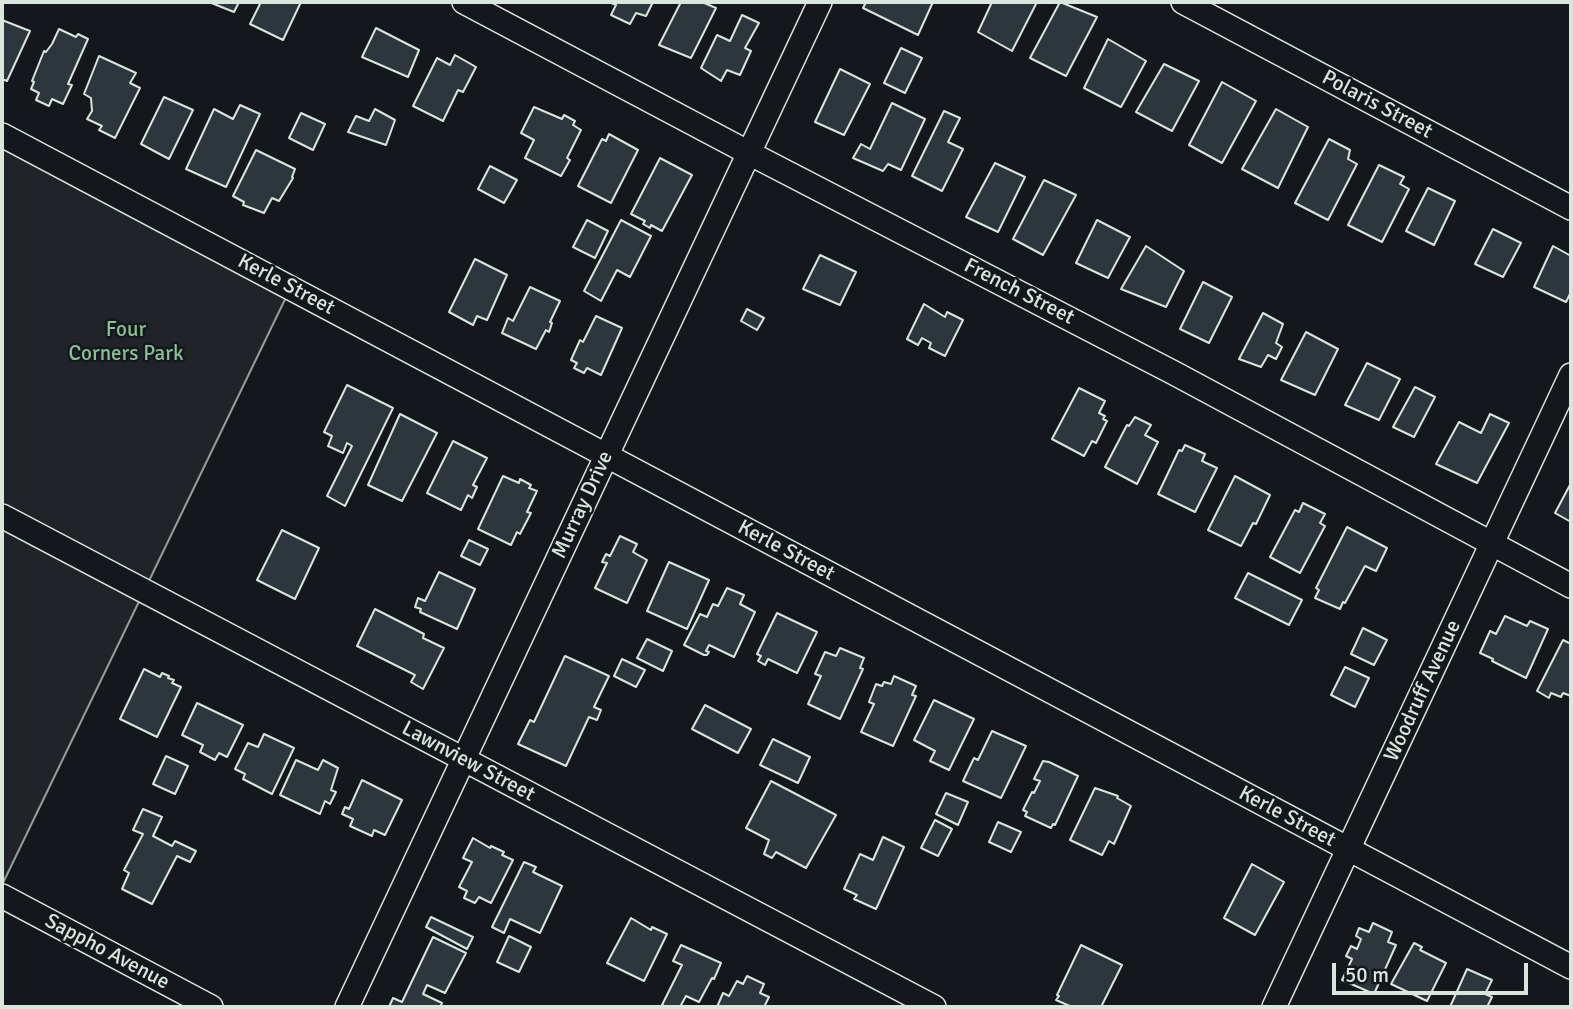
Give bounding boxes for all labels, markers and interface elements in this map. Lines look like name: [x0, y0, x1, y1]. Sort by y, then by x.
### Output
street label: Polaris Street: [1317, 65, 1437, 145]
street label: Kerle Street: [233, 249, 339, 321]
street label: French Street: [960, 253, 1078, 331]
park label: Four Corners Park: [68, 317, 184, 367]
street label: Murray Drive: [547, 447, 619, 563]
street label: Kerle Street: [733, 515, 839, 587]
street label: Woodruff Avenue: [1379, 616, 1467, 766]
street label: Lawnview Street: [397, 716, 539, 808]
street label: Kerle Street: [1234, 781, 1340, 853]
street label: Sappho Avenue: [40, 909, 174, 995]
scale bar: [1335, 950, 1531, 994]
text: 50 m: [1345, 962, 1389, 988]

